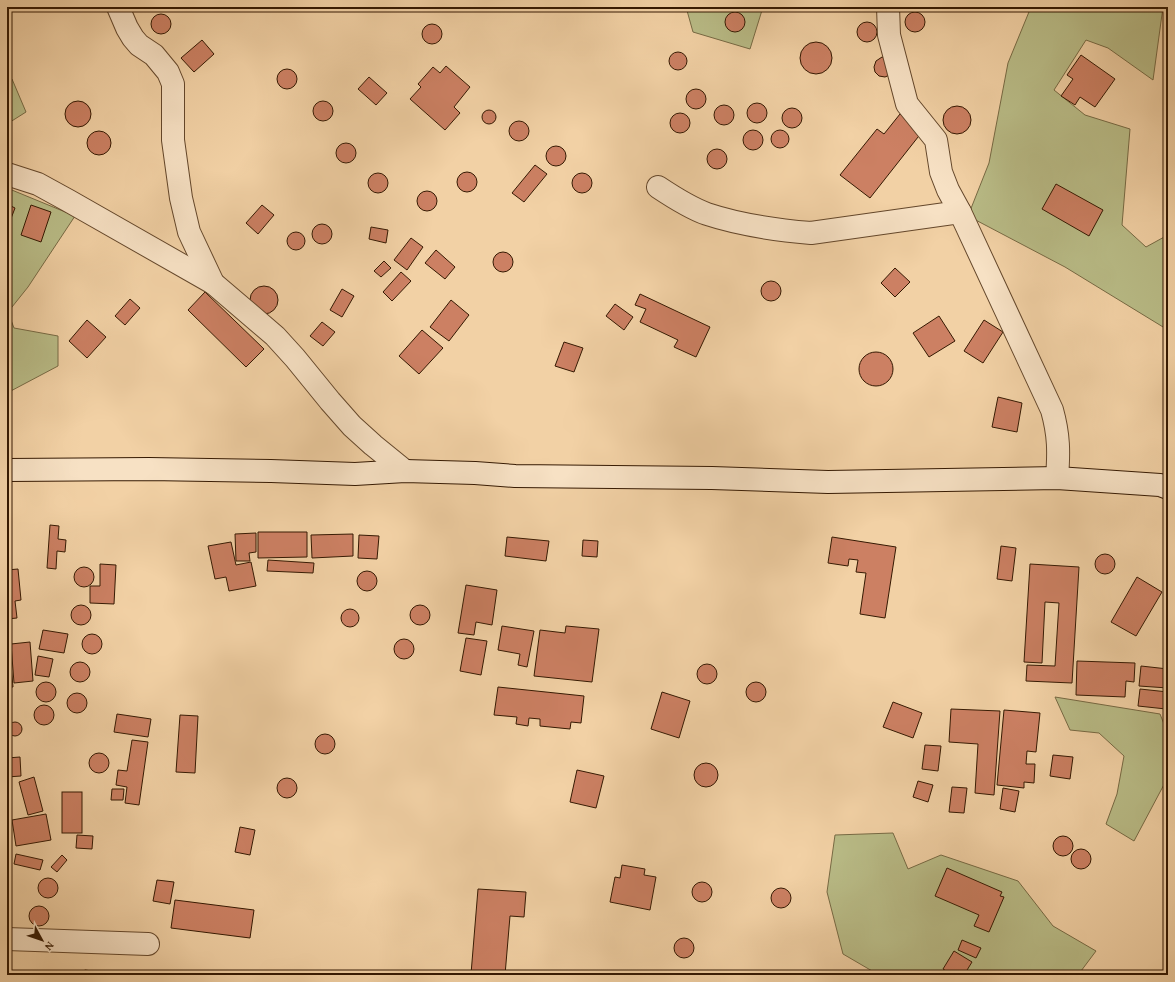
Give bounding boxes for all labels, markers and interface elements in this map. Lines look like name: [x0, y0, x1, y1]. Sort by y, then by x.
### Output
north arrow: [22, 920, 62, 960]
text: N: [41, 938, 58, 955]

